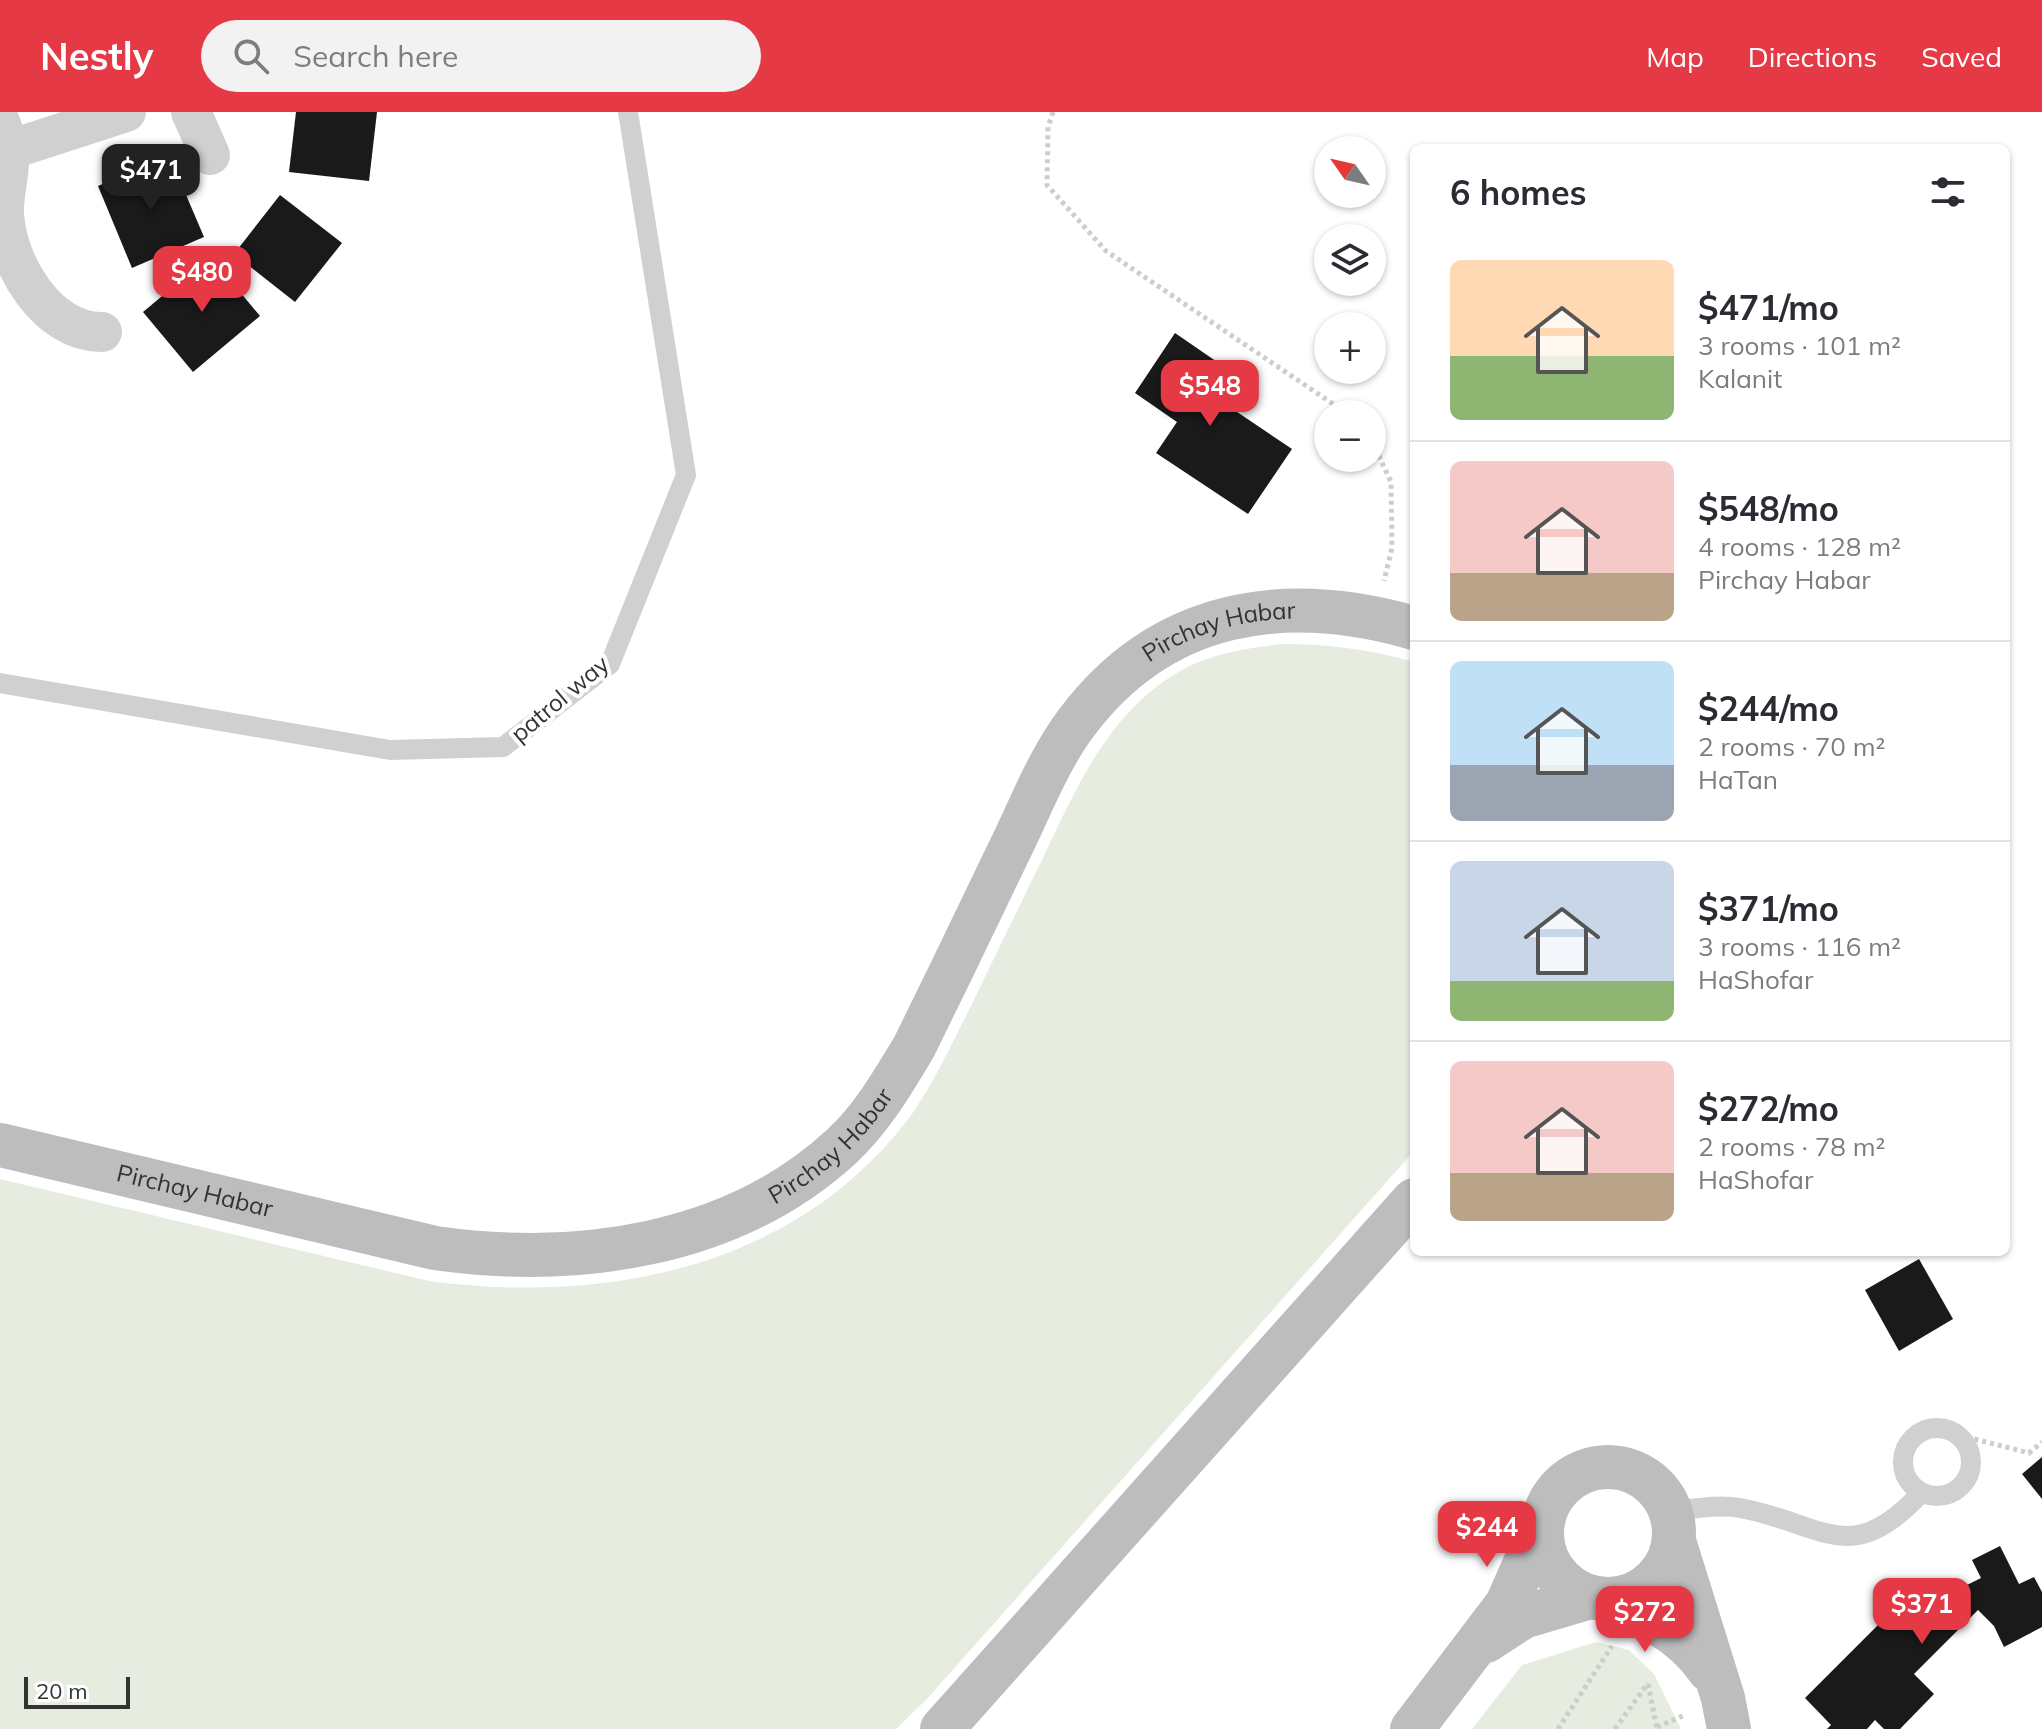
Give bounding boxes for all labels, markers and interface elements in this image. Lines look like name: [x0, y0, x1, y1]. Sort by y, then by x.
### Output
search box: [201, 20, 761, 92]
text: Nestly: [40, 32, 153, 80]
icon: search: [229, 34, 273, 78]
text: Search here: [293, 37, 458, 75]
text: Map: [1646, 39, 1704, 74]
text: Directions: [1748, 39, 1877, 74]
text: Saved: [1921, 39, 2002, 74]
north arrow: [1314, 136, 1386, 208]
map controls: [1314, 136, 1386, 472]
pin: $471: [104, 144, 198, 212]
text: $471: [120, 153, 182, 186]
icon: filters: [1926, 170, 1970, 214]
text: 6 homes: [1450, 171, 1587, 214]
button: layers: [1314, 224, 1386, 296]
pin: $480: [155, 246, 249, 314]
text: $480: [171, 255, 233, 288]
text: $471/mo: [1698, 286, 1839, 329]
icon: home: [1514, 292, 1610, 388]
button: +: [1314, 312, 1386, 384]
text: 3 rooms · 101 m²: [1698, 329, 1901, 362]
pin: $548: [1163, 360, 1257, 428]
text: Kalanit: [1698, 362, 1782, 395]
text: $548: [1179, 369, 1241, 402]
button: −: [1314, 400, 1386, 472]
text: $548/mo: [1698, 487, 1839, 530]
icon: home: [1514, 493, 1610, 589]
text: 4 rooms · 128 m²: [1698, 530, 1901, 563]
text: Pirchay Habar: [1698, 563, 1871, 596]
street label: Pirchay Habar: [1136, 595, 1296, 668]
street label: patrol way: [504, 648, 615, 748]
text: $244/mo: [1698, 687, 1839, 730]
icon: home: [1514, 693, 1610, 789]
text: 2 rooms · 70 m²: [1698, 730, 1885, 763]
text: HaTan: [1698, 763, 1778, 796]
text: $371/mo: [1698, 887, 1839, 930]
icon: home: [1514, 893, 1610, 989]
text: 3 rooms · 116 m²: [1698, 930, 1901, 963]
text: HaShofar: [1698, 963, 1813, 996]
street label: Pirchay Habar: [763, 1082, 899, 1210]
text: $272/mo: [1698, 1087, 1839, 1130]
icon: home: [1514, 1093, 1610, 1189]
text: 2 rooms · 78 m²: [1698, 1130, 1885, 1163]
street label: Pirchay Habar: [114, 1157, 276, 1223]
text: HaShofar: [1698, 1163, 1813, 1196]
pin: $244: [1440, 1501, 1534, 1569]
text: $244: [1456, 1510, 1518, 1543]
pin: $371: [1875, 1578, 1969, 1646]
pin: $272: [1598, 1586, 1692, 1654]
text: $371: [1891, 1587, 1953, 1620]
text: $272: [1614, 1595, 1676, 1628]
scale bar: [24, 1673, 130, 1709]
text: 20 m: [36, 1677, 87, 1705]

